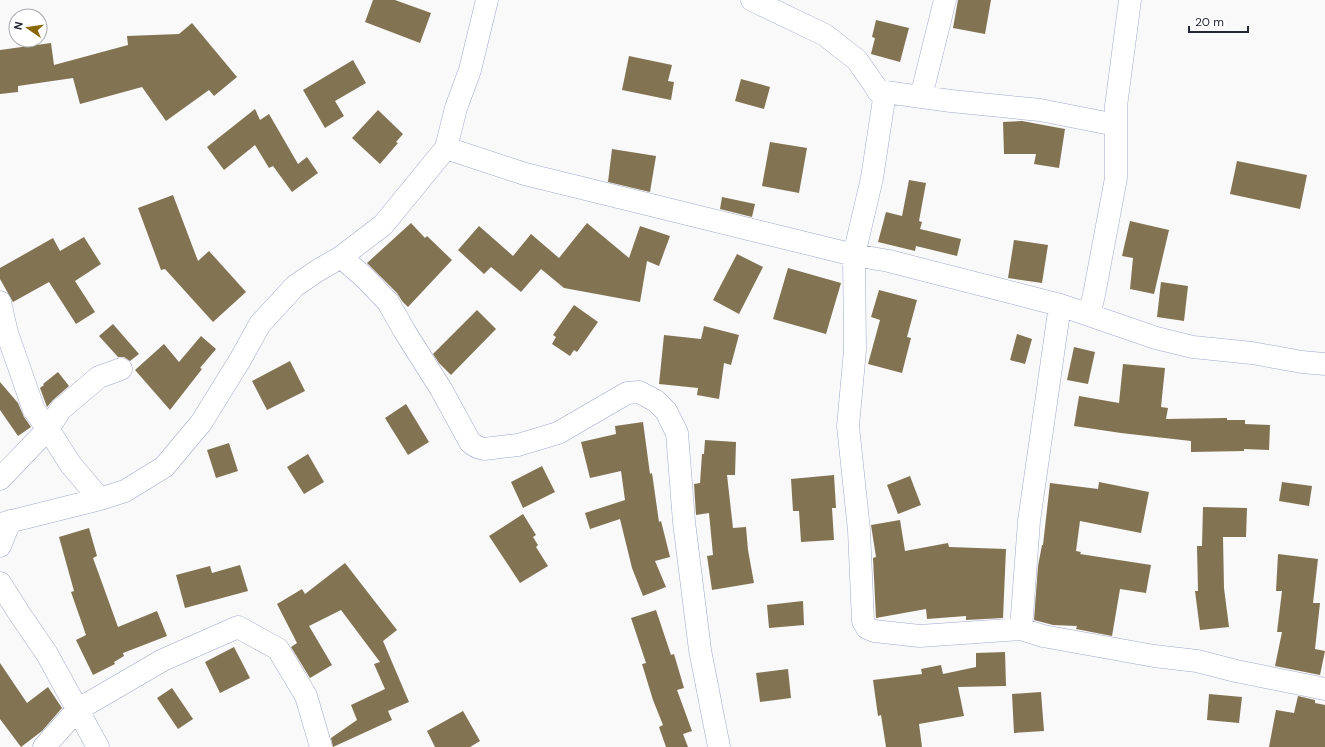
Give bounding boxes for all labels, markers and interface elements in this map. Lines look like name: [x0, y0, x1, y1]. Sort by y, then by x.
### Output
north arrow: [8, 8, 48, 48]
scale bar: [1189, 8, 1248, 34]
text: 20 m: [1195, 14, 1224, 30]
text: N: [11, 20, 26, 31]

